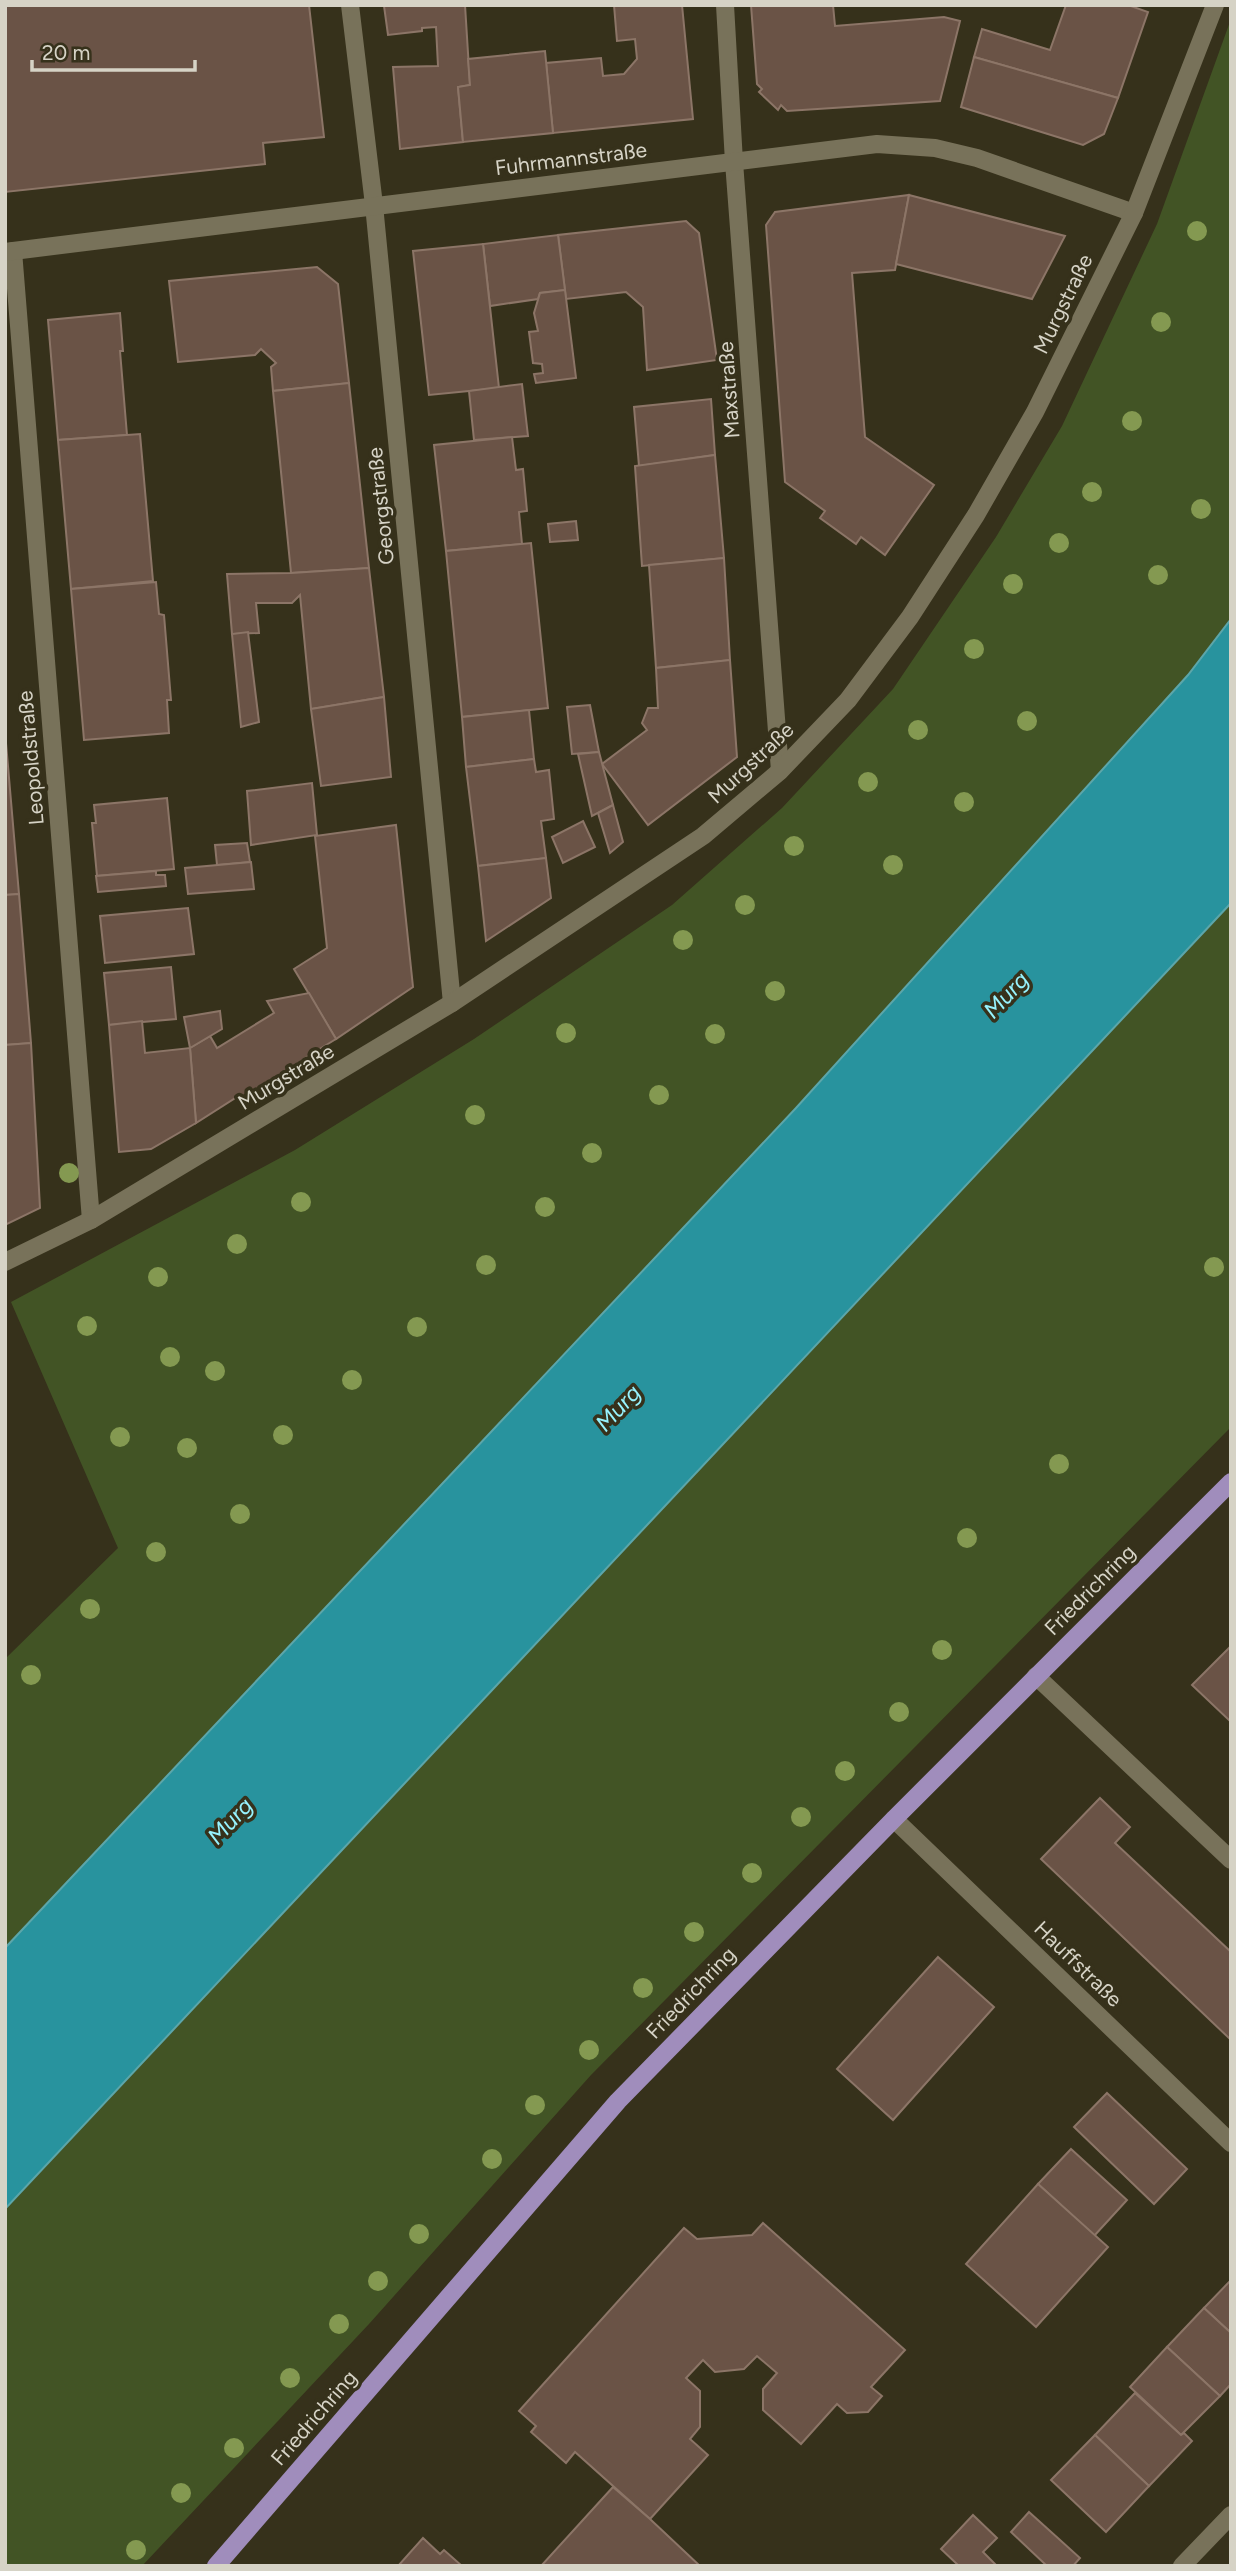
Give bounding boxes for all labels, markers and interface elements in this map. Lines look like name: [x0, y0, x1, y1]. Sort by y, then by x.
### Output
scale bar: [32, 28, 194, 72]
text: 20 m: [42, 40, 90, 65]
street label: Fuhrmannstraße: [494, 137, 648, 180]
street label: Murgstraße: [1028, 250, 1097, 358]
street label: Maxstraße: [713, 341, 744, 439]
street label: Georgstraße: [362, 446, 399, 566]
street label: Leopoldstraße: [12, 690, 49, 826]
street label: Murgstraße: [703, 717, 799, 809]
water label: Murg: [977, 966, 1035, 1024]
street label: Murgstraße: [233, 1038, 338, 1115]
water label: Murg: [589, 1379, 647, 1437]
street label: Friedrichring: [1039, 1539, 1140, 1640]
water label: Murg: [201, 1792, 259, 1850]
street label: Hauffstraße: [1029, 1916, 1128, 2012]
street label: Friedrichring: [641, 1942, 741, 2044]
street label: Friedrichring: [265, 2365, 362, 2470]

